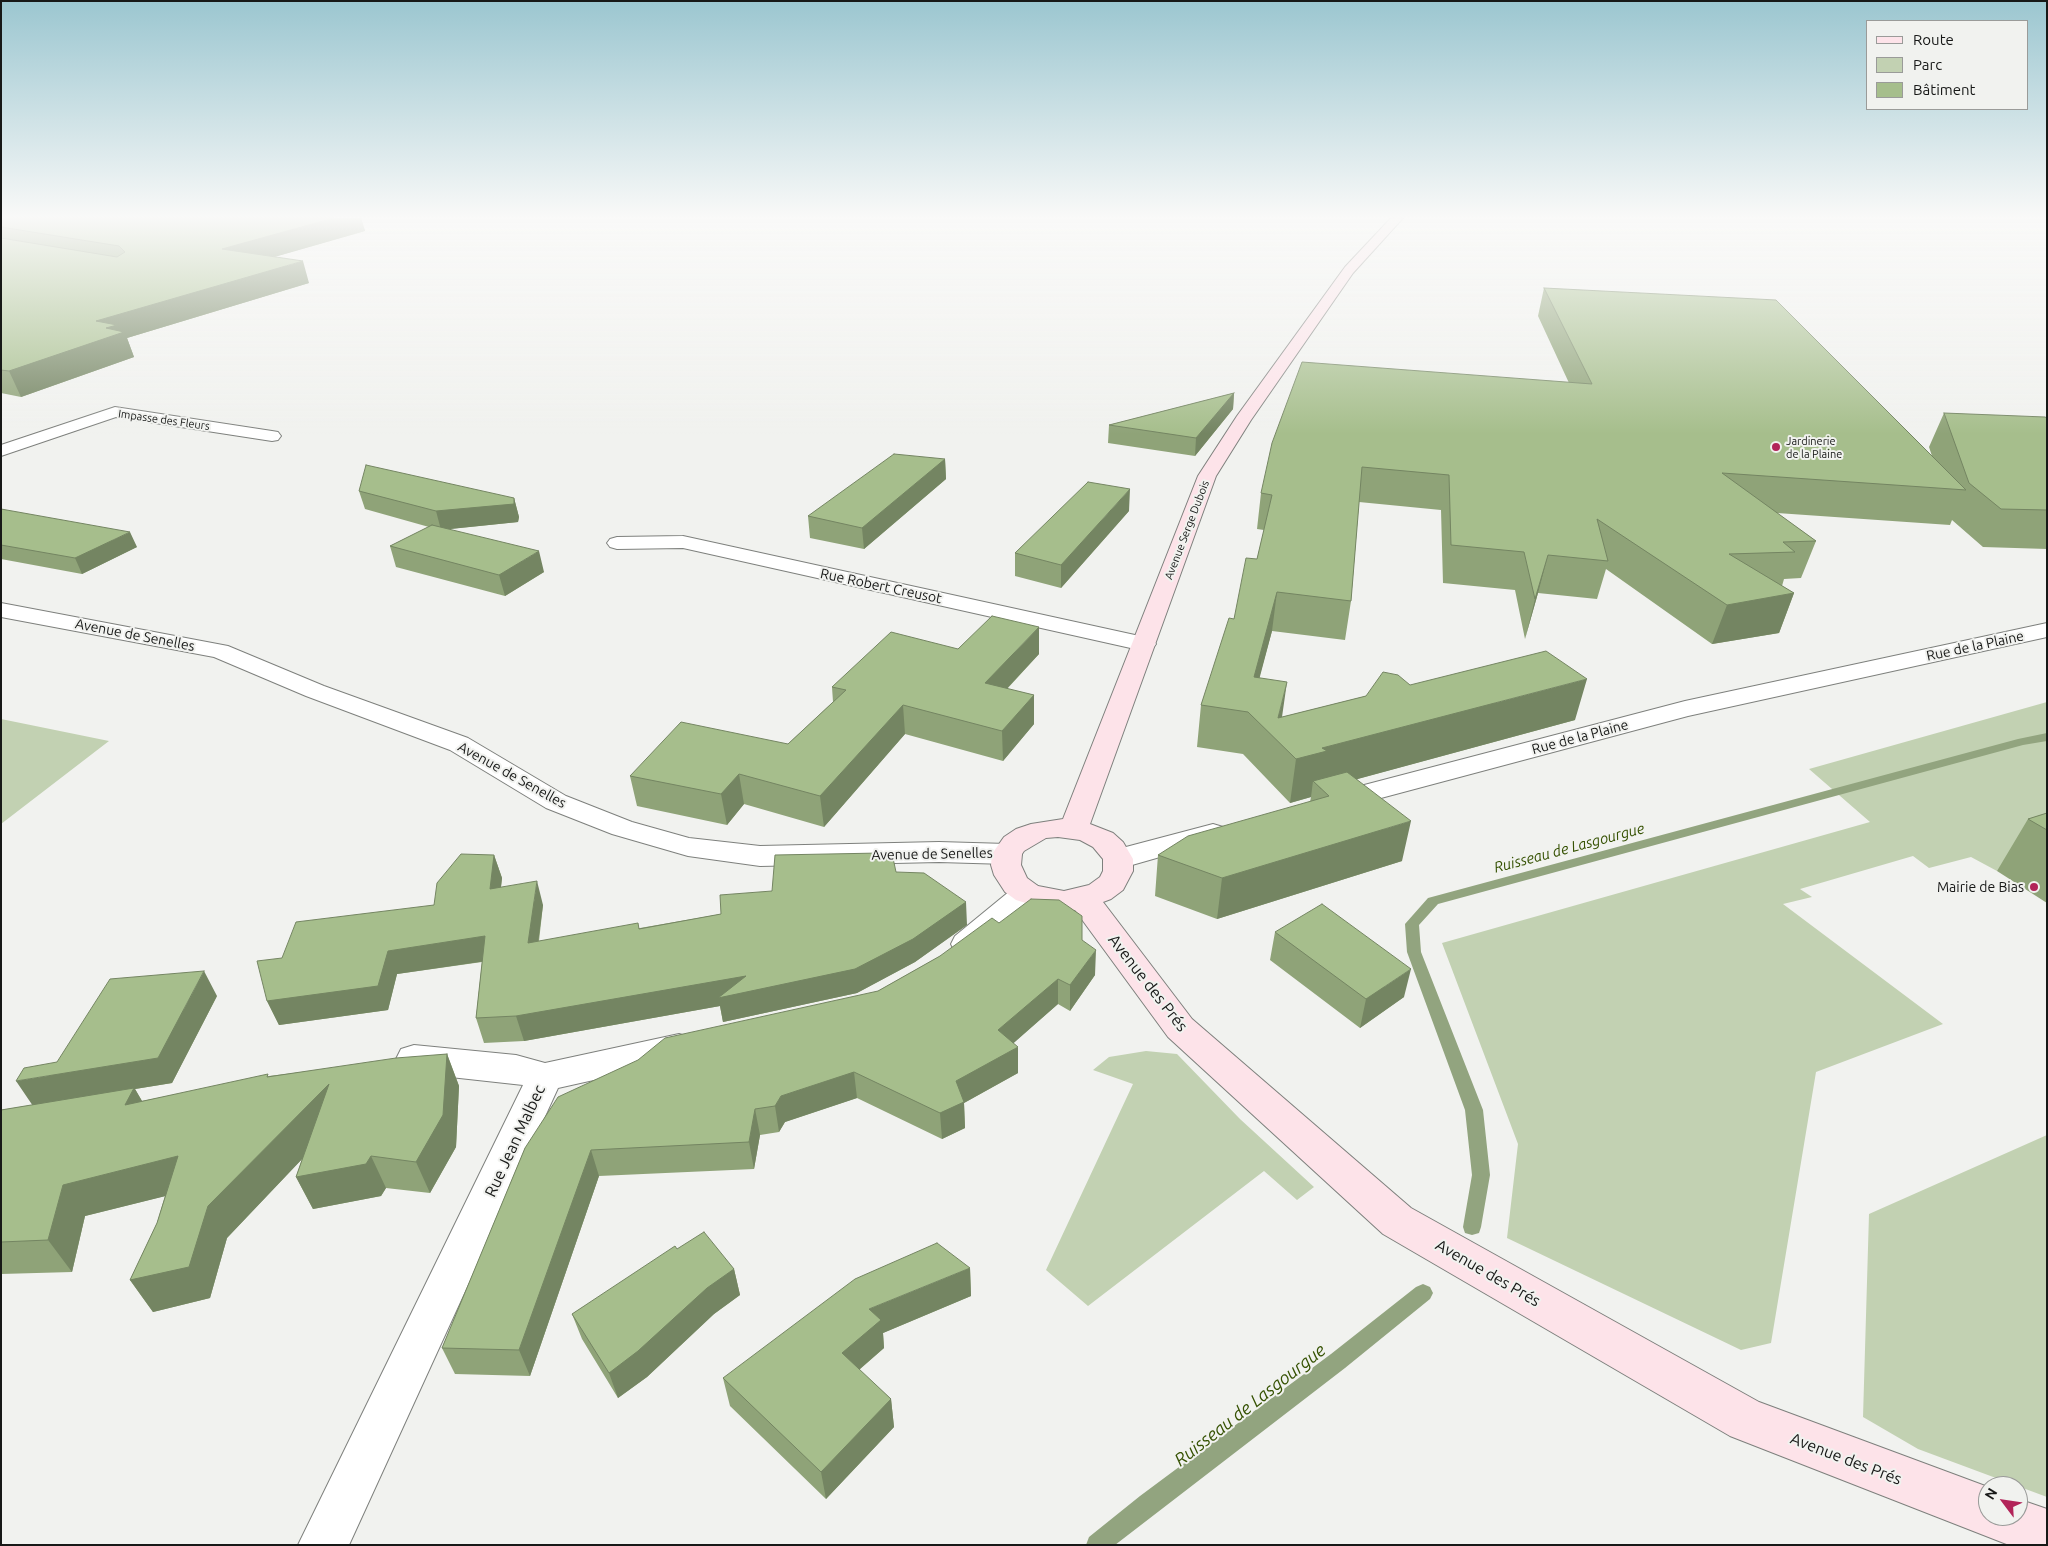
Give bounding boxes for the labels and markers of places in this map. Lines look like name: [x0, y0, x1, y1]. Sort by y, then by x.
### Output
place label: Jardinerie de la Plaine: [1786, 434, 1842, 460]
marker: Jardinerie de la Plaine: [1770, 441, 1782, 453]
place label: Mairie de Bias: [1937, 879, 2024, 895]
marker: Mairie de Bias: [2028, 881, 2040, 893]

